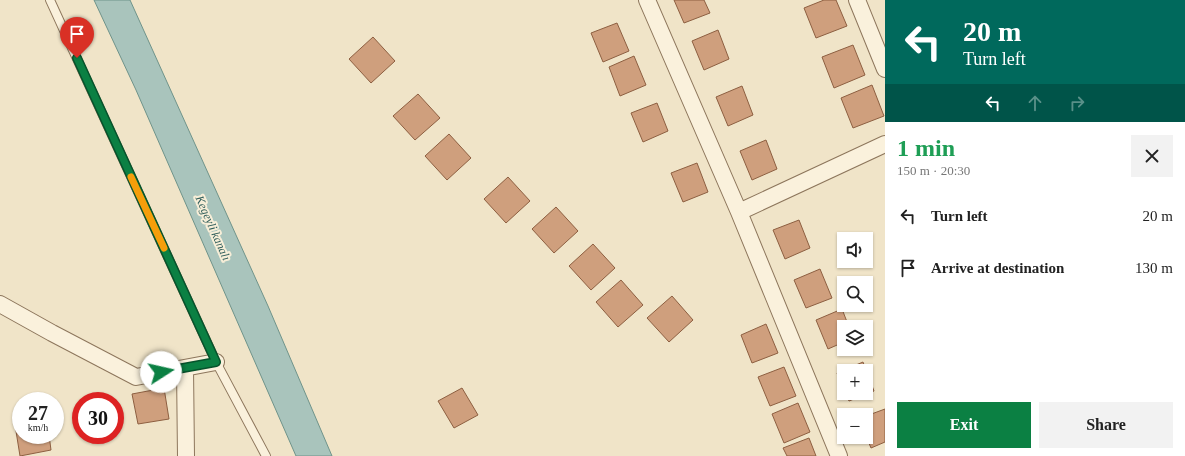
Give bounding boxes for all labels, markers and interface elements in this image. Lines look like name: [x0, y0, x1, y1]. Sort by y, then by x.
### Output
icon: left: [897, 16, 949, 68]
text: 20 m: [963, 16, 1021, 47]
pin: [60, 17, 94, 58]
icon: arrive: [66, 23, 88, 45]
text: Turn left: [963, 49, 1026, 69]
icon: left: [982, 92, 1004, 114]
icon: ahead: [1024, 92, 1046, 114]
icon: right: [1066, 92, 1088, 114]
text: 1 min: [897, 135, 955, 161]
button: close: [1131, 135, 1173, 177]
text: 150 m · 20:30: [897, 163, 970, 178]
water label: Kegeyli kanalı: [192, 192, 234, 263]
icon: left: [897, 205, 919, 227]
text: Turn left: [931, 208, 988, 224]
text: 20 m: [1143, 208, 1173, 224]
map controls: [837, 232, 873, 444]
button: sound: [837, 232, 873, 268]
icon: arrive: [897, 257, 919, 279]
text: Arrive at destination: [931, 260, 1064, 276]
text: 130 m: [1135, 260, 1173, 276]
button: search: [837, 276, 873, 312]
button: layers: [837, 320, 873, 356]
position arrow: [140, 351, 182, 393]
button: +: [837, 364, 873, 400]
speed limit sign: 30: [72, 392, 124, 444]
text: 27: [28, 402, 48, 424]
button: Exit: [897, 402, 1031, 448]
button: Share: [1039, 402, 1173, 448]
button: −: [837, 408, 873, 444]
text: km/h: [28, 422, 48, 433]

